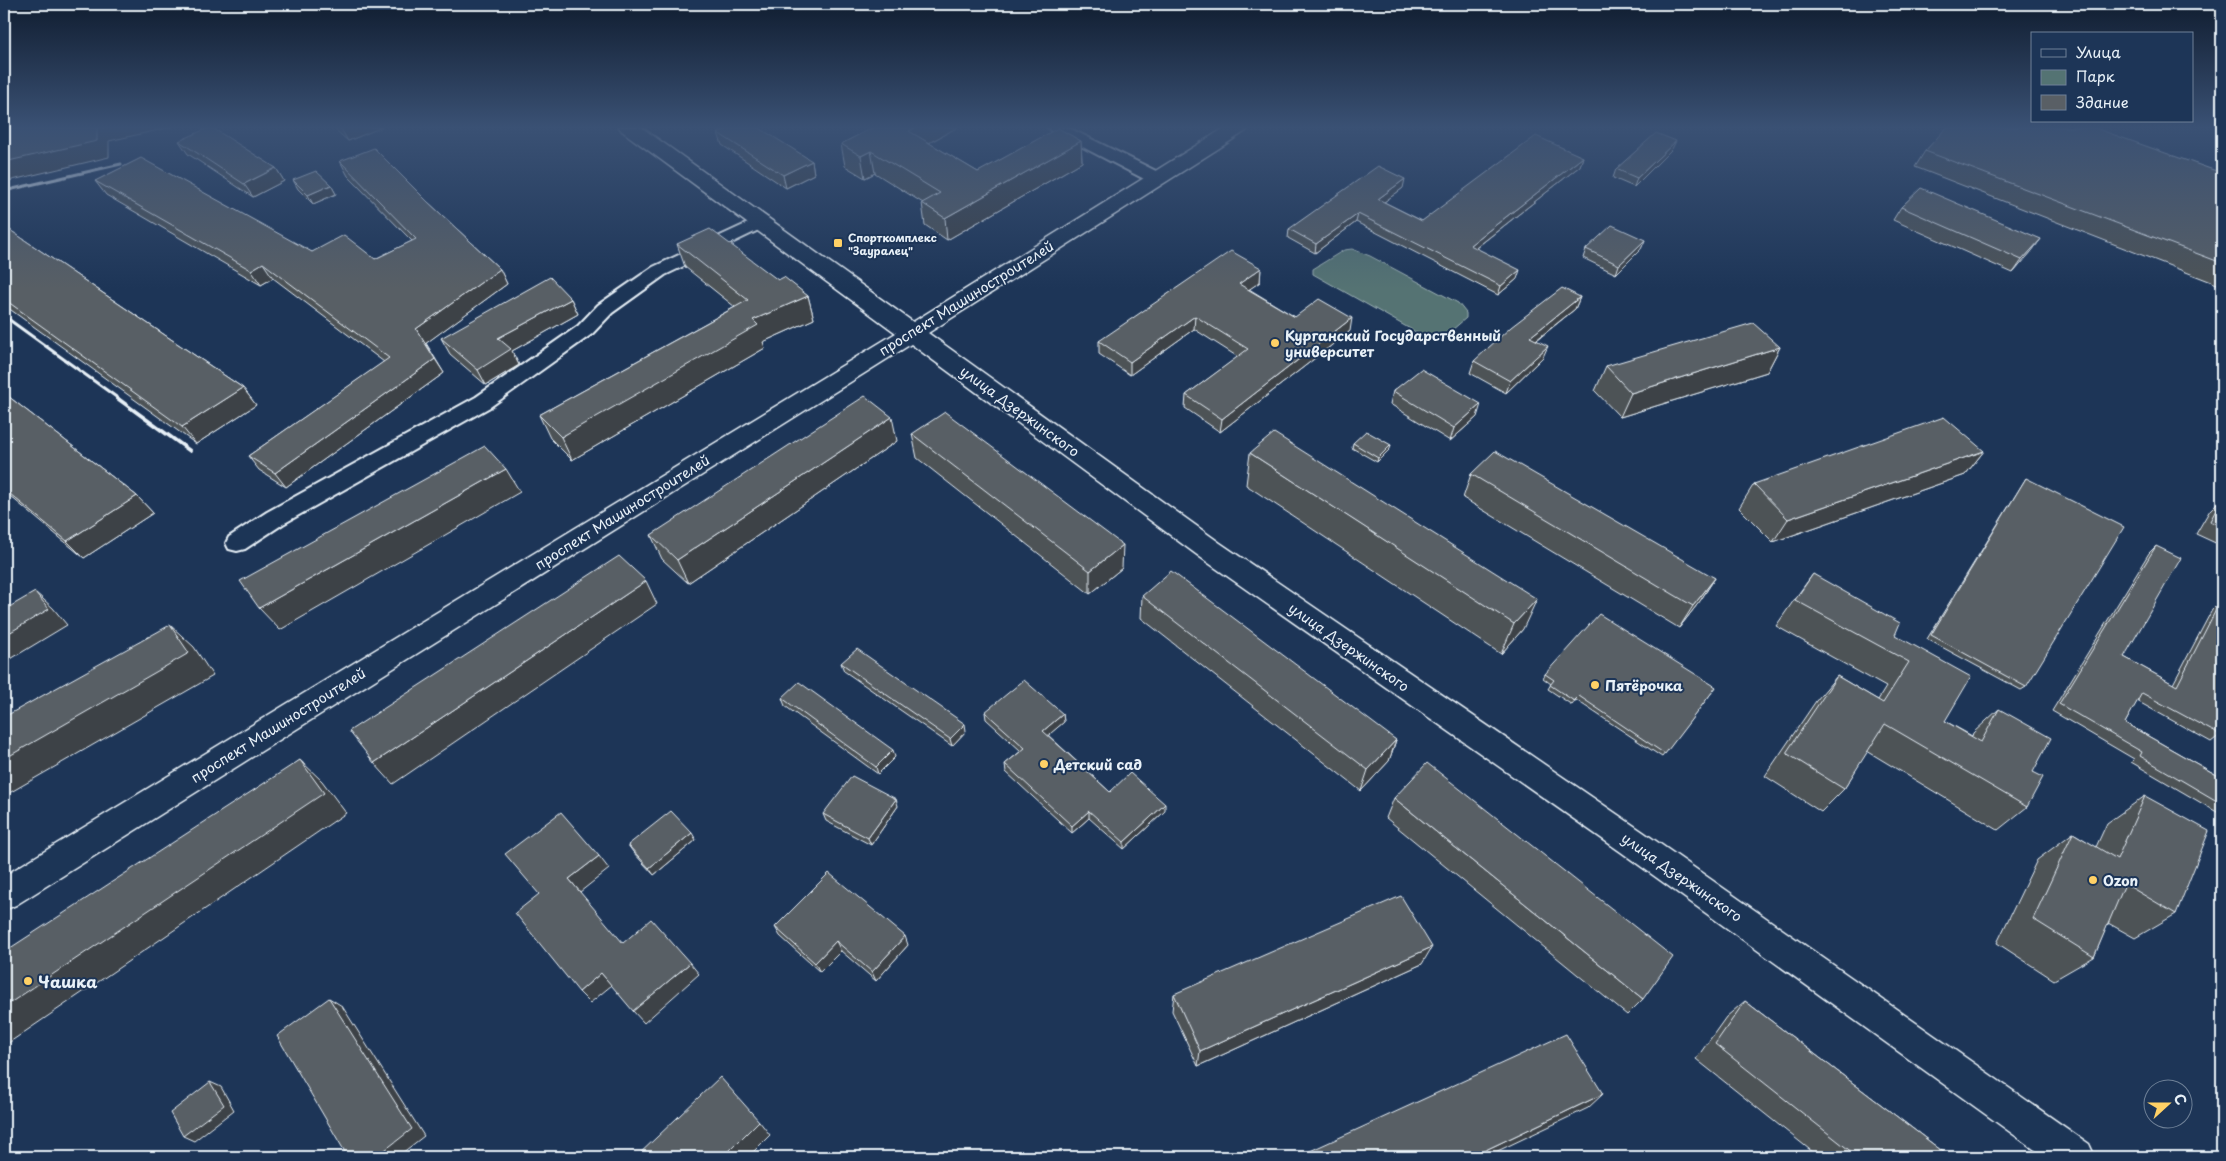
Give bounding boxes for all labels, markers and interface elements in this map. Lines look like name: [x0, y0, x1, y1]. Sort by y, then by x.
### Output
legend: [2031, 32, 2194, 122]
text: Улица: [2076, 40, 2121, 63]
text: Парк: [2076, 64, 2115, 87]
text: Здание: [2076, 90, 2129, 113]
place label: Спорткомплекс "Зауралец": [848, 229, 937, 259]
street label: проспект Машиностроителей: [874, 235, 1058, 361]
marker: Спорткомплекс "Зауралец": [832, 237, 844, 249]
place label: Курганский Государственный университет: [1285, 325, 1501, 362]
marker: Курганский Государственный университет: [1269, 337, 1281, 349]
street label: улица Дзержинского: [956, 360, 1084, 462]
street label: проспект Машиностроителей: [530, 449, 714, 575]
street label: улица Дзержинского: [1284, 597, 1414, 697]
street label: проспект Машиностроителей: [186, 662, 370, 788]
place label: Пятёрочка: [1605, 675, 1683, 696]
marker: Пятёрочка: [1589, 679, 1601, 691]
place label: Детский сад: [1053, 754, 1142, 775]
marker: Детский сад: [1038, 758, 1050, 770]
street label: улица Дзержинского: [1617, 827, 1747, 927]
place label: Ozon: [2103, 870, 2138, 891]
marker: Ozon: [2087, 874, 2099, 886]
place label: Чашка: [38, 969, 97, 993]
marker: Чашка: [22, 975, 34, 987]
north arrow: [2144, 1078, 2194, 1128]
text: С: [2169, 1090, 2192, 1108]

